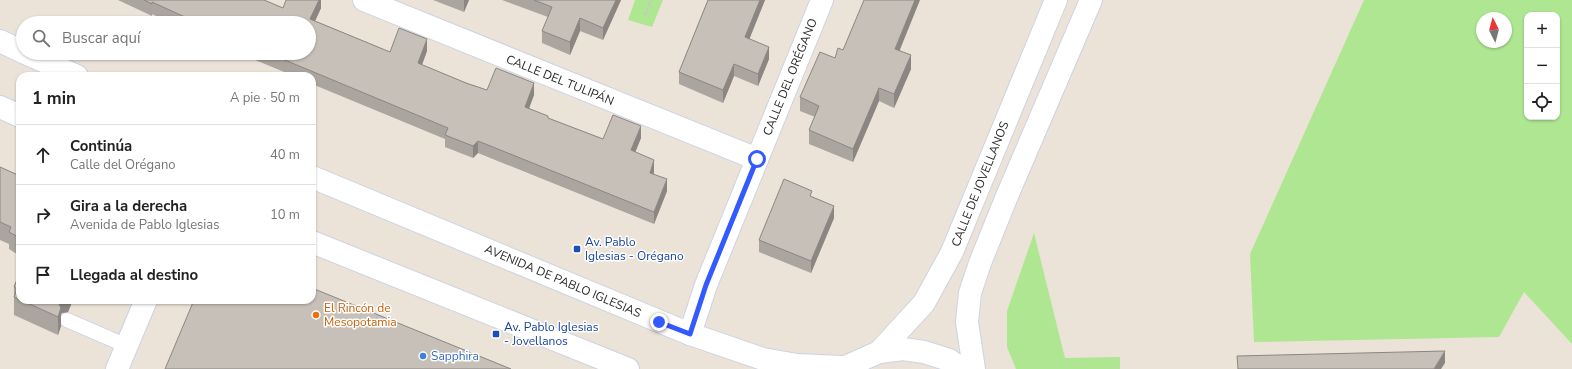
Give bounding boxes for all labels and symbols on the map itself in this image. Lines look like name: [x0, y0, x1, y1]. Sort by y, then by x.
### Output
north arrow: [1476, 12, 1512, 48]
street label: CALLE DEL ORÉGANO: [759, 16, 821, 138]
street label: CALLE DEL TULIPÁN: [504, 51, 616, 109]
street label: CALLE DE JOVELLANOS: [948, 119, 1012, 249]
route start: [748, 150, 766, 168]
place label: Av. Pablo Iglesias - Orégano: [585, 234, 684, 264]
street label: AVENIDA DE PABLO IGLESIAS: [482, 241, 644, 321]
marker: Av. Pablo Iglesias - Orégano: [572, 244, 582, 254]
place label: El Rincón de Mesopotamia: [324, 300, 397, 330]
marker: El Rincón de Mesopotamia: [311, 310, 321, 320]
route end: [650, 313, 668, 331]
place label: Av. Pablo Iglesias - Jovellanos: [504, 319, 599, 349]
marker: Av. Pablo Iglesias - Jovellanos: [491, 329, 501, 339]
place label: Sapphira: [431, 348, 479, 364]
marker: Sapphira: [418, 351, 428, 361]

